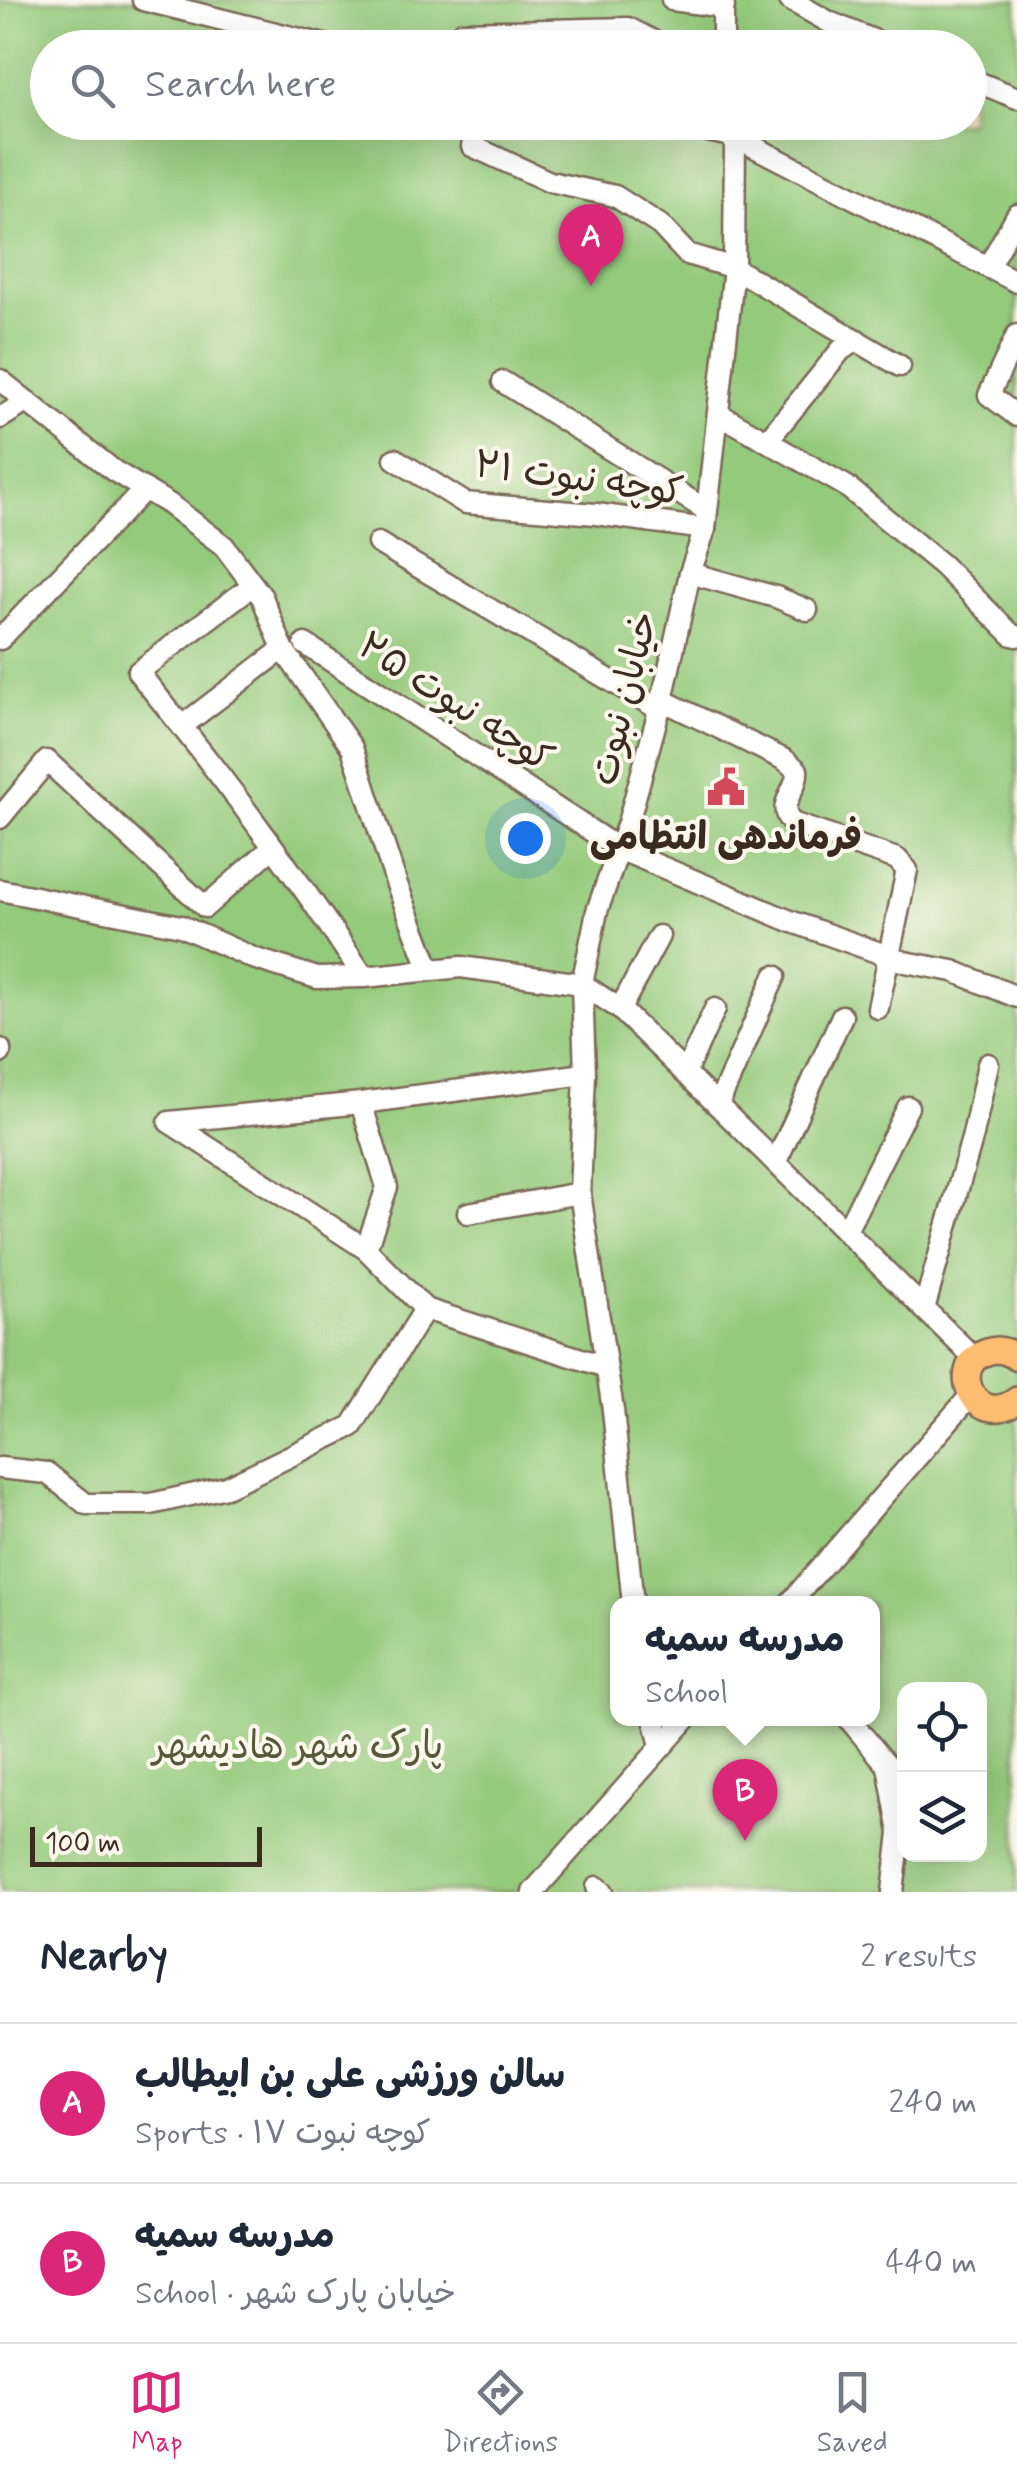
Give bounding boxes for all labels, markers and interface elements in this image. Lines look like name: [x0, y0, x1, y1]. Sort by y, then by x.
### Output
search box: [30, 30, 987, 140]
icon: search: [65, 58, 120, 113]
text: Search here: [145, 61, 336, 110]
pin: A: [558, 204, 624, 286]
street label: کوچه نبوت ۲۱: [471, 441, 686, 518]
street label: خیابان نبوت: [580, 607, 671, 791]
street label: کوچه نبوت ۲۵: [348, 622, 562, 784]
public building icon: فرماندهی انتظامی: [705, 766, 747, 808]
your location: [500, 813, 551, 864]
place label: فرماندهی انتظامی: [590, 814, 862, 863]
popup: [610, 1596, 880, 1726]
text: مدرسه سمیه: [645, 1616, 845, 1665]
text: School: [645, 1672, 728, 1714]
map controls: [897, 1682, 987, 1862]
button: locate: [897, 1682, 987, 1772]
park label: پارک شهر هادیشهر: [150, 1723, 443, 1772]
pin: B: [712, 1758, 778, 1841]
button: layers: [897, 1772, 987, 1862]
scale bar: [30, 1822, 262, 1866]
text: 100 m: [45, 1826, 120, 1863]
text: Nearby: [40, 1930, 168, 1985]
text: 2 results: [860, 1936, 977, 1978]
text: سالن ورزشی علی بن ابیطالب: [135, 2052, 565, 2101]
text: A: [62, 2082, 83, 2124]
text: 240 m: [889, 2082, 977, 2124]
text: Sports · کوچه نبوت ۱۷: [135, 2113, 431, 2155]
text: مدرسه سمیه: [135, 2212, 335, 2261]
text: B: [62, 2242, 83, 2284]
text: 440 m: [886, 2242, 977, 2284]
text: School · خیابان پارک شهر: [135, 2273, 456, 2315]
tab: Map: [129, 2365, 184, 2462]
tab: Directions: [443, 2365, 558, 2462]
tab: Saved: [817, 2365, 888, 2462]

